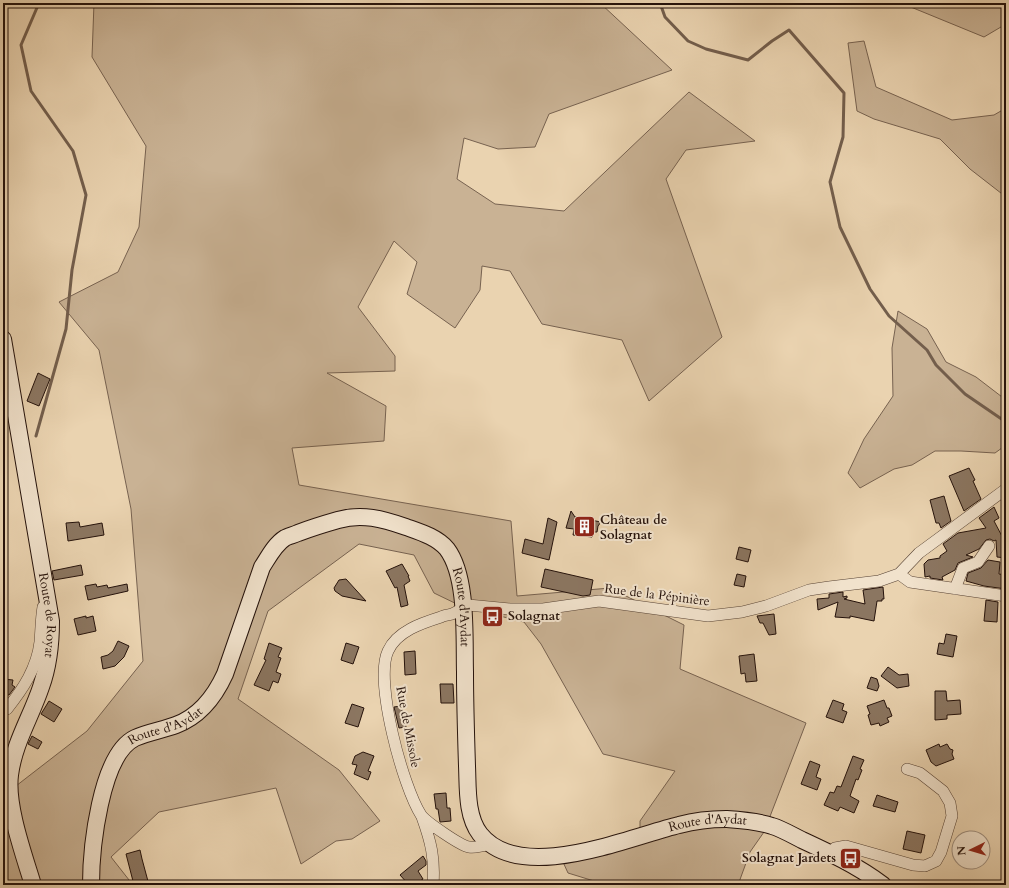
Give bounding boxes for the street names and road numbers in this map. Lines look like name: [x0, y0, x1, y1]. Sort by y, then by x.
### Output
street label: Route d'Aydat: [448, 565, 474, 647]
street label: Route de Royat: [34, 571, 60, 659]
street label: Rue de la Pépinière: [603, 580, 711, 610]
street label: Rue de Missole: [391, 685, 425, 769]
street label: Route d'Aydat: [124, 703, 207, 749]
street label: Route d'Aydat: [666, 810, 748, 836]

